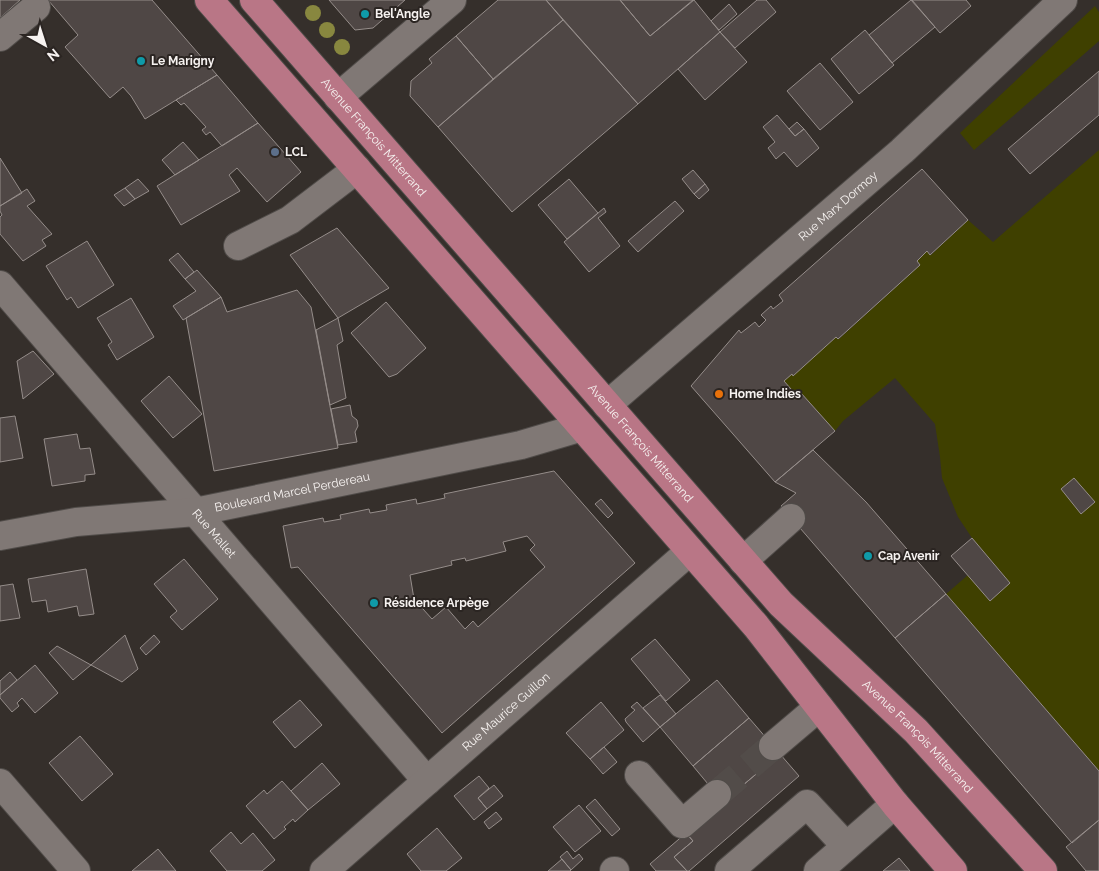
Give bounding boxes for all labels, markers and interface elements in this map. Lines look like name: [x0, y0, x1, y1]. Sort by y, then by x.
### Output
place label: Bel'Angle: [375, 7, 430, 21]
marker: Bel'Angle: [359, 8, 371, 20]
north arrow: [20, 20, 70, 70]
text: N: [44, 46, 62, 65]
place label: Le Marigny: [151, 54, 215, 68]
marker: Le Marigny: [135, 55, 147, 67]
street label: Avenue François Mitterrand: [318, 75, 429, 199]
place label: LCL: [285, 145, 307, 159]
marker: LCL: [269, 146, 281, 158]
street label: Rue Marx Dormoy: [796, 168, 881, 244]
street label: Avenue François Mitterrand: [585, 381, 696, 505]
place label: Home Indies: [729, 387, 801, 401]
marker: Home Indies: [713, 388, 725, 400]
street label: Boulevard Marcel Perdereau: [213, 469, 371, 515]
street label: Rue Mallet: [189, 506, 239, 561]
place label: Cap Avenir: [878, 549, 940, 563]
marker: Cap Avenir: [862, 550, 874, 562]
place label: Résidence Arpège: [384, 596, 489, 610]
marker: Résidence Arpège: [368, 597, 380, 609]
street label: Rue Maurice Guillon: [460, 670, 553, 754]
street label: Avenue François Mitterrand: [859, 677, 976, 796]

